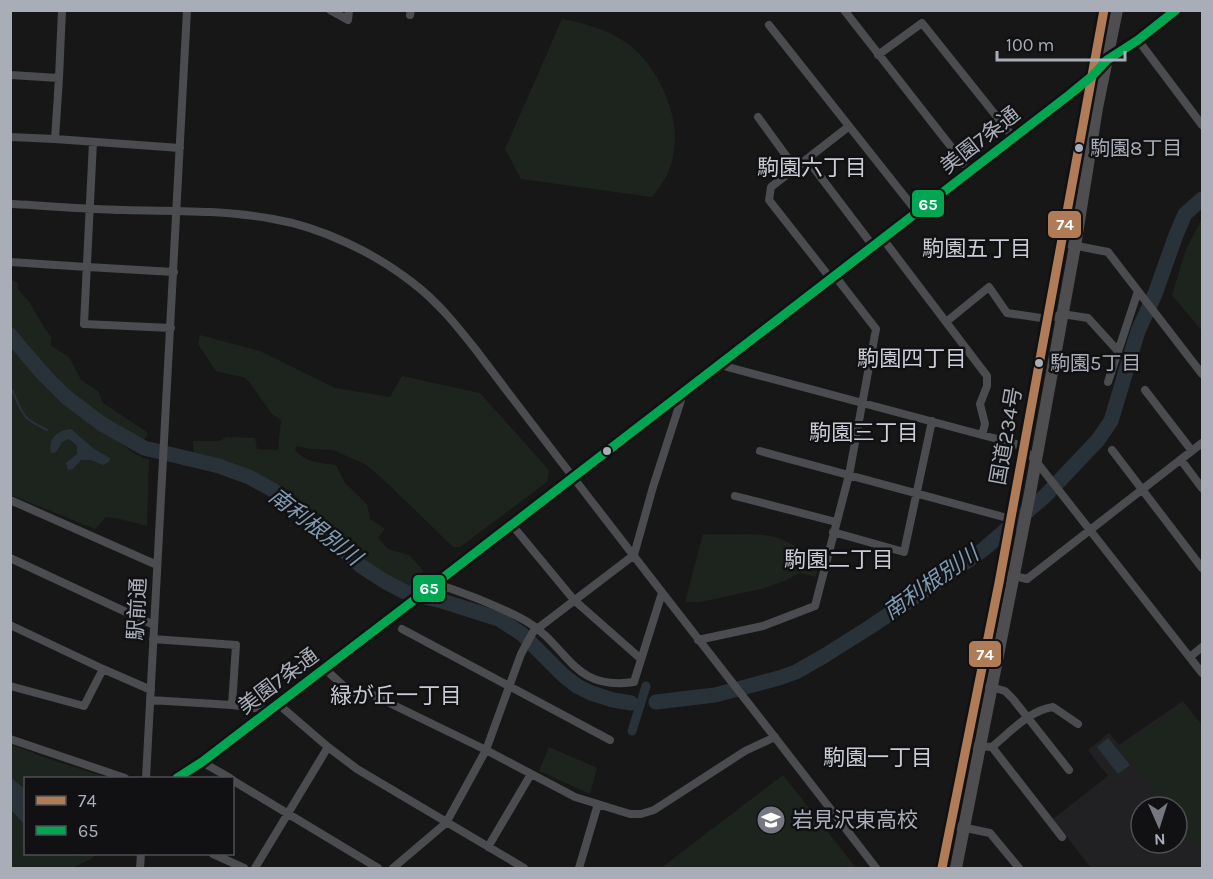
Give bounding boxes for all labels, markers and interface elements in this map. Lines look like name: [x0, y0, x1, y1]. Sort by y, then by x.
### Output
scale bar: [997, 24, 1124, 62]
text: 100 m: [1006, 34, 1054, 56]
street label: 美園7条通: [936, 102, 1024, 178]
place label: 駒園8丁目: [1090, 137, 1182, 160]
marker: 駒園8丁目: [1073, 142, 1085, 154]
district label: 駒園六丁目: [757, 155, 867, 181]
line badge: 65: [911, 189, 945, 218]
text: 65: [918, 195, 938, 214]
line badge: 74: [1047, 210, 1082, 239]
text: 74: [1056, 215, 1074, 234]
district label: 駒園五丁目: [922, 236, 1032, 262]
district label: 駒園四丁目: [857, 346, 967, 372]
place label: 駒園5丁目: [1050, 352, 1141, 375]
marker: 駒園5丁目: [1033, 357, 1045, 369]
street label: 国道234号: [986, 385, 1026, 487]
district label: 駒園三丁目: [809, 420, 919, 446]
unlabelled marker: [601, 445, 613, 457]
water label: 南利根別川: [264, 483, 368, 572]
water label: 南利根別川: [878, 540, 985, 625]
district label: 駒園二丁目: [784, 547, 894, 573]
line badge: 65: [412, 574, 446, 603]
street label: 駅前通: [123, 577, 151, 641]
text: 65: [419, 579, 439, 598]
line badge: 74: [968, 640, 1002, 668]
street label: 美園7条通: [233, 643, 323, 719]
text: 74: [976, 645, 994, 664]
district label: 緑が丘一丁目: [330, 683, 462, 709]
district label: 駒園一丁目: [823, 745, 933, 771]
legend: [24, 777, 234, 855]
text: 74: [78, 790, 97, 812]
north arrow: [1129, 795, 1189, 855]
school or university icon: 岩見沢東高校: [755, 804, 787, 836]
place label: 岩見沢東高校: [792, 808, 918, 832]
text: 65: [78, 820, 98, 842]
text: N: [1154, 830, 1166, 849]

